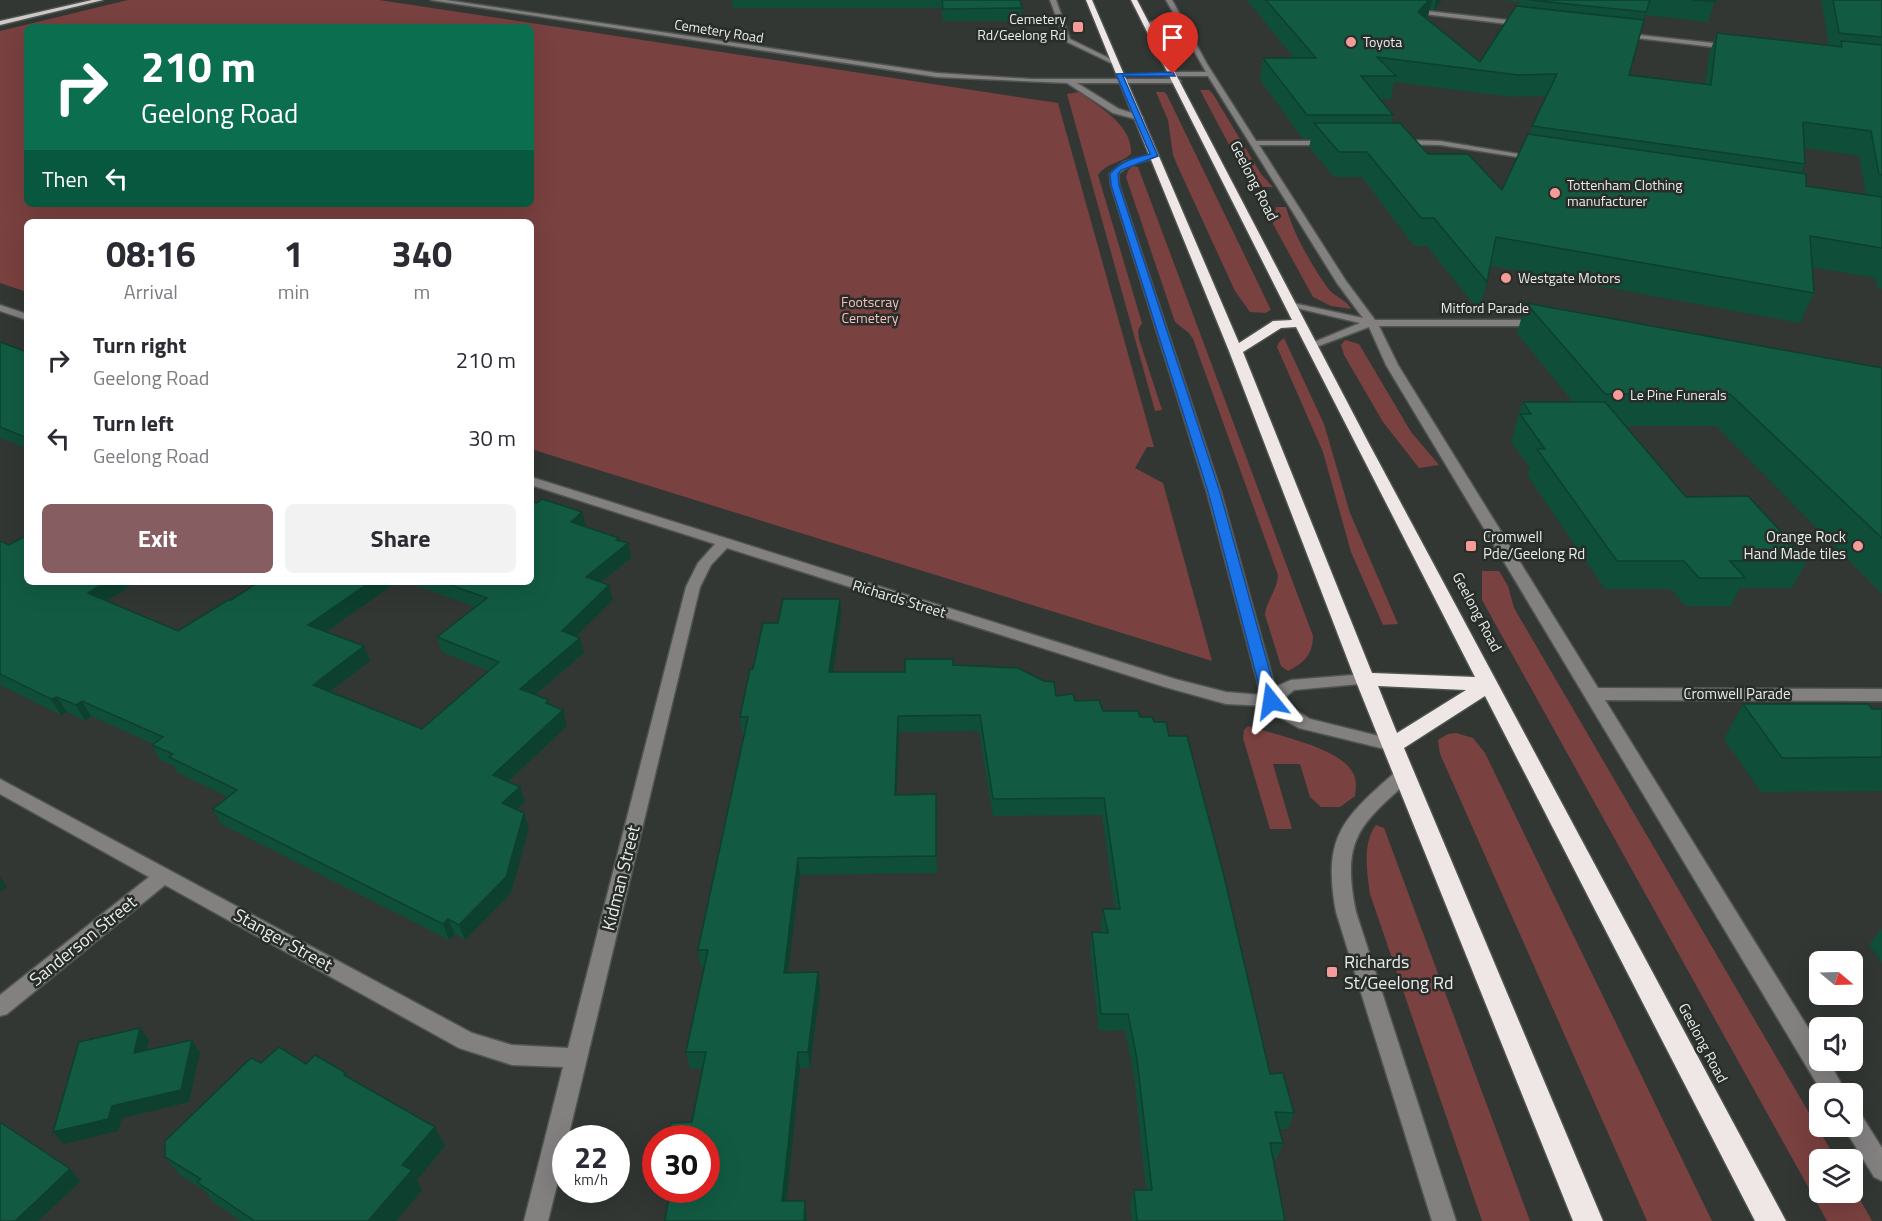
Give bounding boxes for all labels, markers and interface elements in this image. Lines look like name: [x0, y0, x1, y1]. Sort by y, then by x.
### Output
place label: Cemetery Rd/Geelong Rd: [977, 8, 1066, 45]
pin: [1147, 12, 1198, 74]
street label: Cemetery Road: [673, 13, 765, 48]
marker: Cemetery Rd/Geelong Rd: [1071, 20, 1085, 34]
icon: arrive: [1156, 21, 1189, 54]
place label: Toyota: [1363, 31, 1402, 52]
text: 210 m: [141, 34, 256, 98]
marker: Toyota: [1344, 35, 1358, 49]
icon: right: [42, 48, 120, 126]
text: Geelong Road: [141, 92, 298, 133]
street label: Geelong Road: [1224, 137, 1285, 225]
text: Then: [42, 162, 88, 196]
icon: left: [100, 162, 133, 195]
place label: Tottenham Clothing manufacturer: [1567, 174, 1683, 211]
marker: Tottenham Clothing manufacturer: [1548, 186, 1562, 200]
text: 08:16: [106, 226, 196, 281]
text: 1: [284, 226, 304, 281]
text: 340: [392, 226, 452, 281]
place label: Westgate Motors: [1518, 267, 1621, 288]
marker: Westgate Motors: [1499, 271, 1513, 285]
text: Arrival: [124, 276, 178, 307]
text: min: [278, 276, 310, 307]
text: m: [413, 276, 430, 307]
park label: Footscray Cemetery: [841, 291, 899, 328]
street label: Mitford Parade: [1441, 297, 1529, 318]
text: Turn right: [93, 328, 187, 362]
text: 210 m: [456, 343, 516, 377]
icon: right: [42, 344, 75, 377]
text: Geelong Road: [93, 362, 209, 393]
place label: Le Pine Funerals: [1630, 384, 1727, 405]
marker: Le Pine Funerals: [1611, 388, 1625, 402]
text: Turn left: [93, 406, 174, 440]
text: 30 m: [468, 421, 516, 455]
icon: left: [42, 422, 75, 455]
text: Geelong Road: [93, 440, 209, 471]
button: Exit: [42, 504, 273, 573]
button: Share: [285, 504, 516, 573]
place label: Cromwell Pde/Geelong Rd: [1483, 525, 1585, 565]
place label: Orange Rock Hand Made tiles: [1744, 525, 1846, 565]
marker: Cromwell Pde/Geelong Rd: [1464, 539, 1478, 553]
marker: Orange Rock Hand Made tiles: [1851, 539, 1865, 553]
street label: Geelong Road: [1447, 568, 1508, 656]
street label: Richards Street: [850, 573, 949, 624]
position arrow: [1239, 669, 1303, 733]
street label: Cromwell Parade: [1683, 682, 1791, 705]
street label: Kidman Street: [594, 822, 647, 933]
street label: Sanderson Street: [23, 888, 143, 992]
street label: Stanger Street: [229, 901, 338, 978]
place label: Richards St/Geelong Rd: [1344, 948, 1453, 996]
north arrow: [1809, 951, 1863, 1005]
map controls: [1809, 951, 1863, 1203]
marker: Richards St/Geelong Rd: [1325, 965, 1339, 979]
street label: Geelong Road: [1673, 999, 1734, 1087]
button: sound: [1809, 1017, 1863, 1071]
button: search: [1809, 1083, 1863, 1137]
speed limit sign: 30: [642, 1125, 720, 1203]
text: 22: [574, 1134, 608, 1180]
button: layers: [1809, 1149, 1863, 1203]
text: km/h: [574, 1168, 608, 1191]

